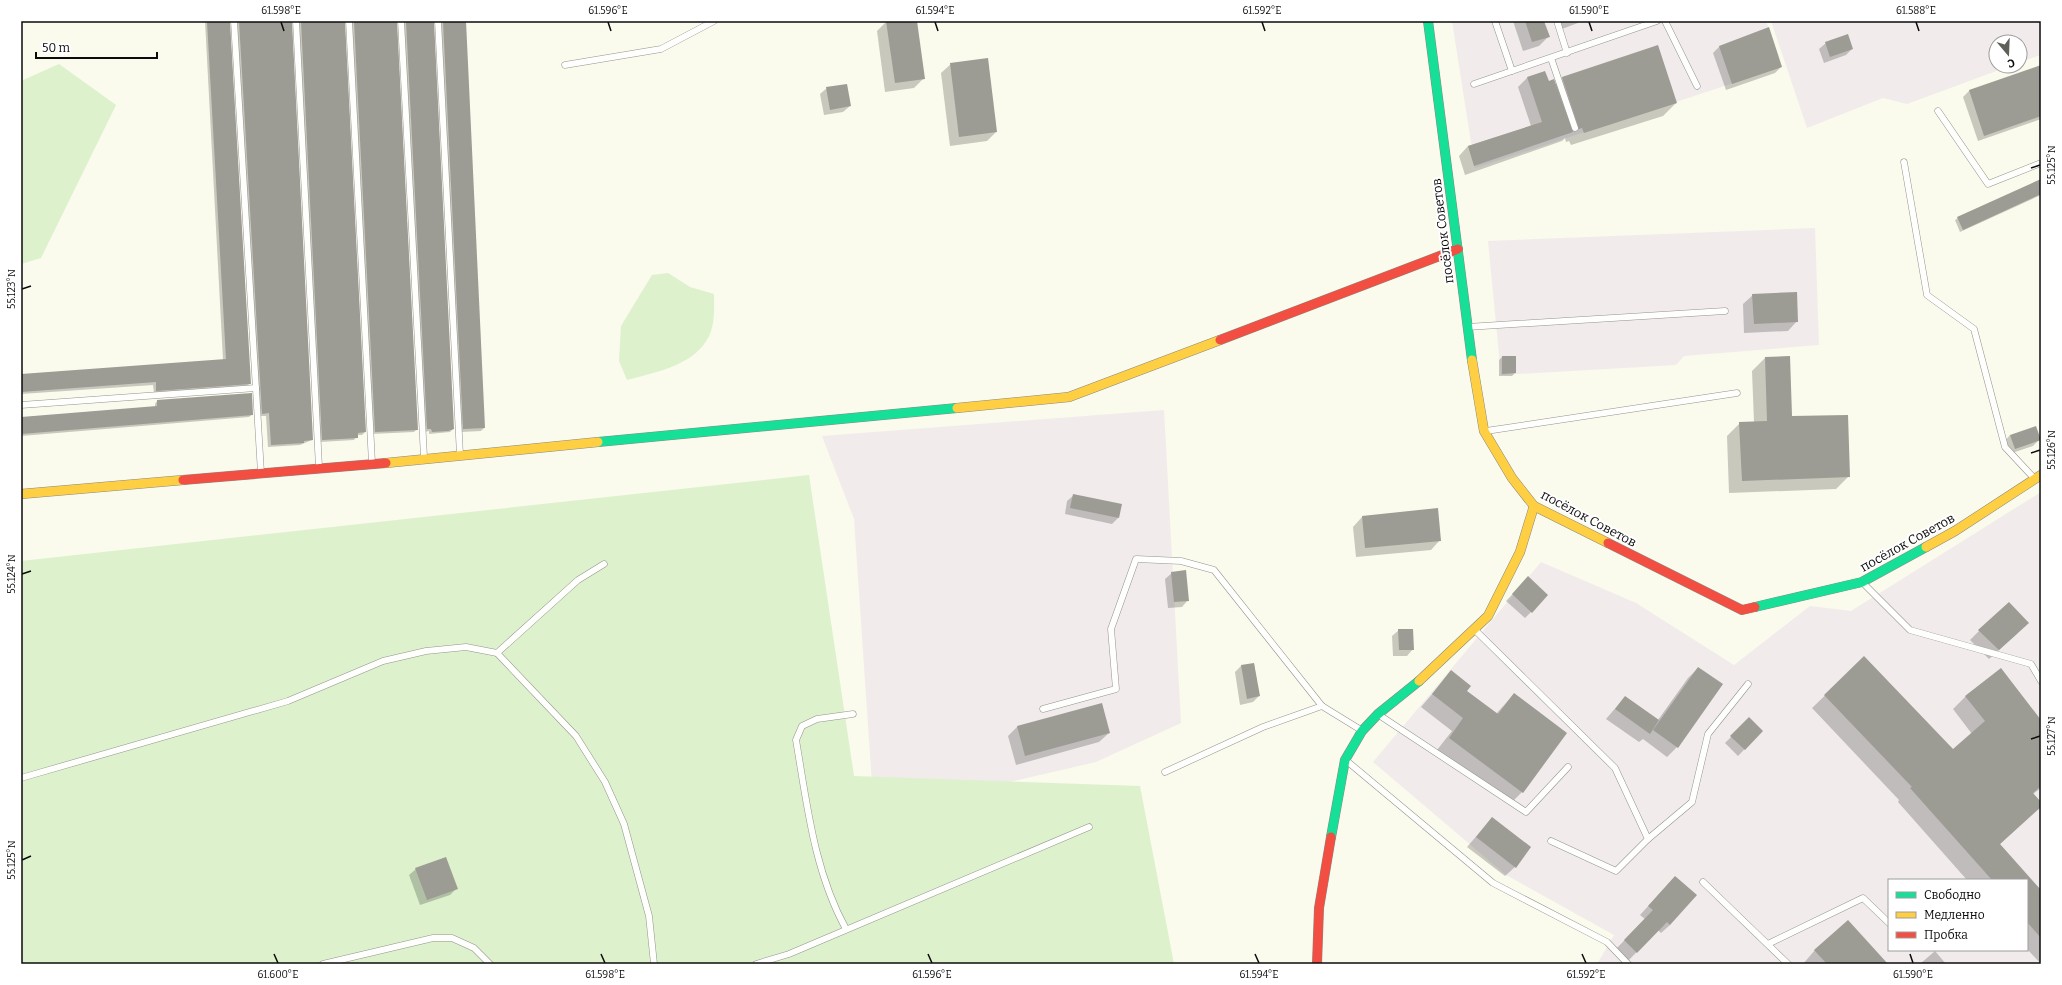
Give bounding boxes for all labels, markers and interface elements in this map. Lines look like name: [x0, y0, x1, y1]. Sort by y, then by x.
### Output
text: 61.598°E: [261, 5, 301, 17]
text: 61.596°E: [588, 5, 628, 17]
text: 61.594°E: [915, 5, 955, 17]
text: 61.592°E: [1242, 5, 1282, 17]
text: 61.590°E: [1569, 5, 1609, 17]
text: 61.588°E: [1896, 5, 1936, 17]
scale bar: [36, 34, 157, 60]
north arrow: [1988, 34, 2028, 74]
text: 50 m: [42, 41, 71, 55]
text: С: [2006, 56, 2016, 70]
text: 55.125°N: [2046, 145, 2058, 185]
street label: посёлок Советов: [1429, 177, 1456, 284]
text: 55.123°N: [6, 269, 18, 309]
text: 55.126°N: [2046, 430, 2058, 470]
street label: посёлок Советов: [1539, 487, 1639, 550]
street label: посёлок Советов: [1857, 510, 1957, 575]
text: 55.124°N: [6, 554, 18, 594]
text: 55.127°N: [2046, 716, 2058, 756]
text: 55.125°N: [6, 840, 18, 880]
legend: [1888, 879, 2028, 951]
text: Свободно: [1924, 888, 1981, 902]
text: Медленно: [1924, 908, 1985, 922]
text: Пробка: [1924, 928, 1968, 942]
text: 61.600°E: [258, 969, 298, 981]
text: 61.598°E: [585, 969, 625, 981]
text: 61.596°E: [912, 969, 952, 981]
text: 61.594°E: [1239, 969, 1279, 981]
text: 61.592°E: [1566, 969, 1606, 981]
text: 61.590°E: [1893, 969, 1933, 981]

